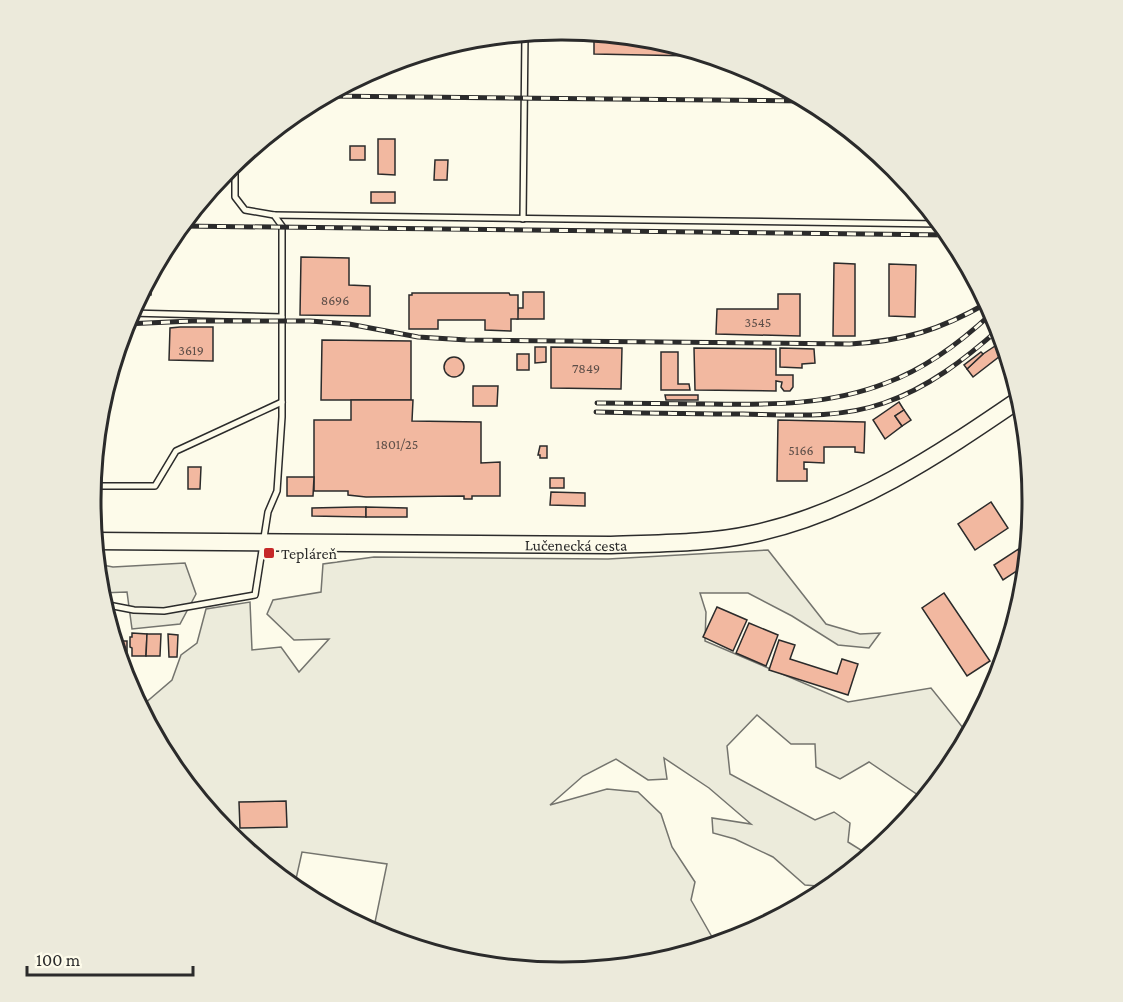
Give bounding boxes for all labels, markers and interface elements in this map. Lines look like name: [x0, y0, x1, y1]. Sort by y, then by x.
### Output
house number: 8696: [321, 292, 349, 308]
house number: 3545: [745, 314, 771, 330]
house number: 3619: [178, 342, 204, 358]
house number: 7849: [572, 360, 600, 376]
house number: 1801/25: [376, 436, 418, 452]
house number: 5166: [788, 442, 814, 458]
street label: Lučenecká cesta: [525, 536, 628, 554]
place label: Tepláreň: [281, 545, 337, 563]
marker: Tepláreň: [262, 546, 276, 560]
scale bar: [27, 939, 194, 977]
text: 100 m: [36, 950, 81, 970]

